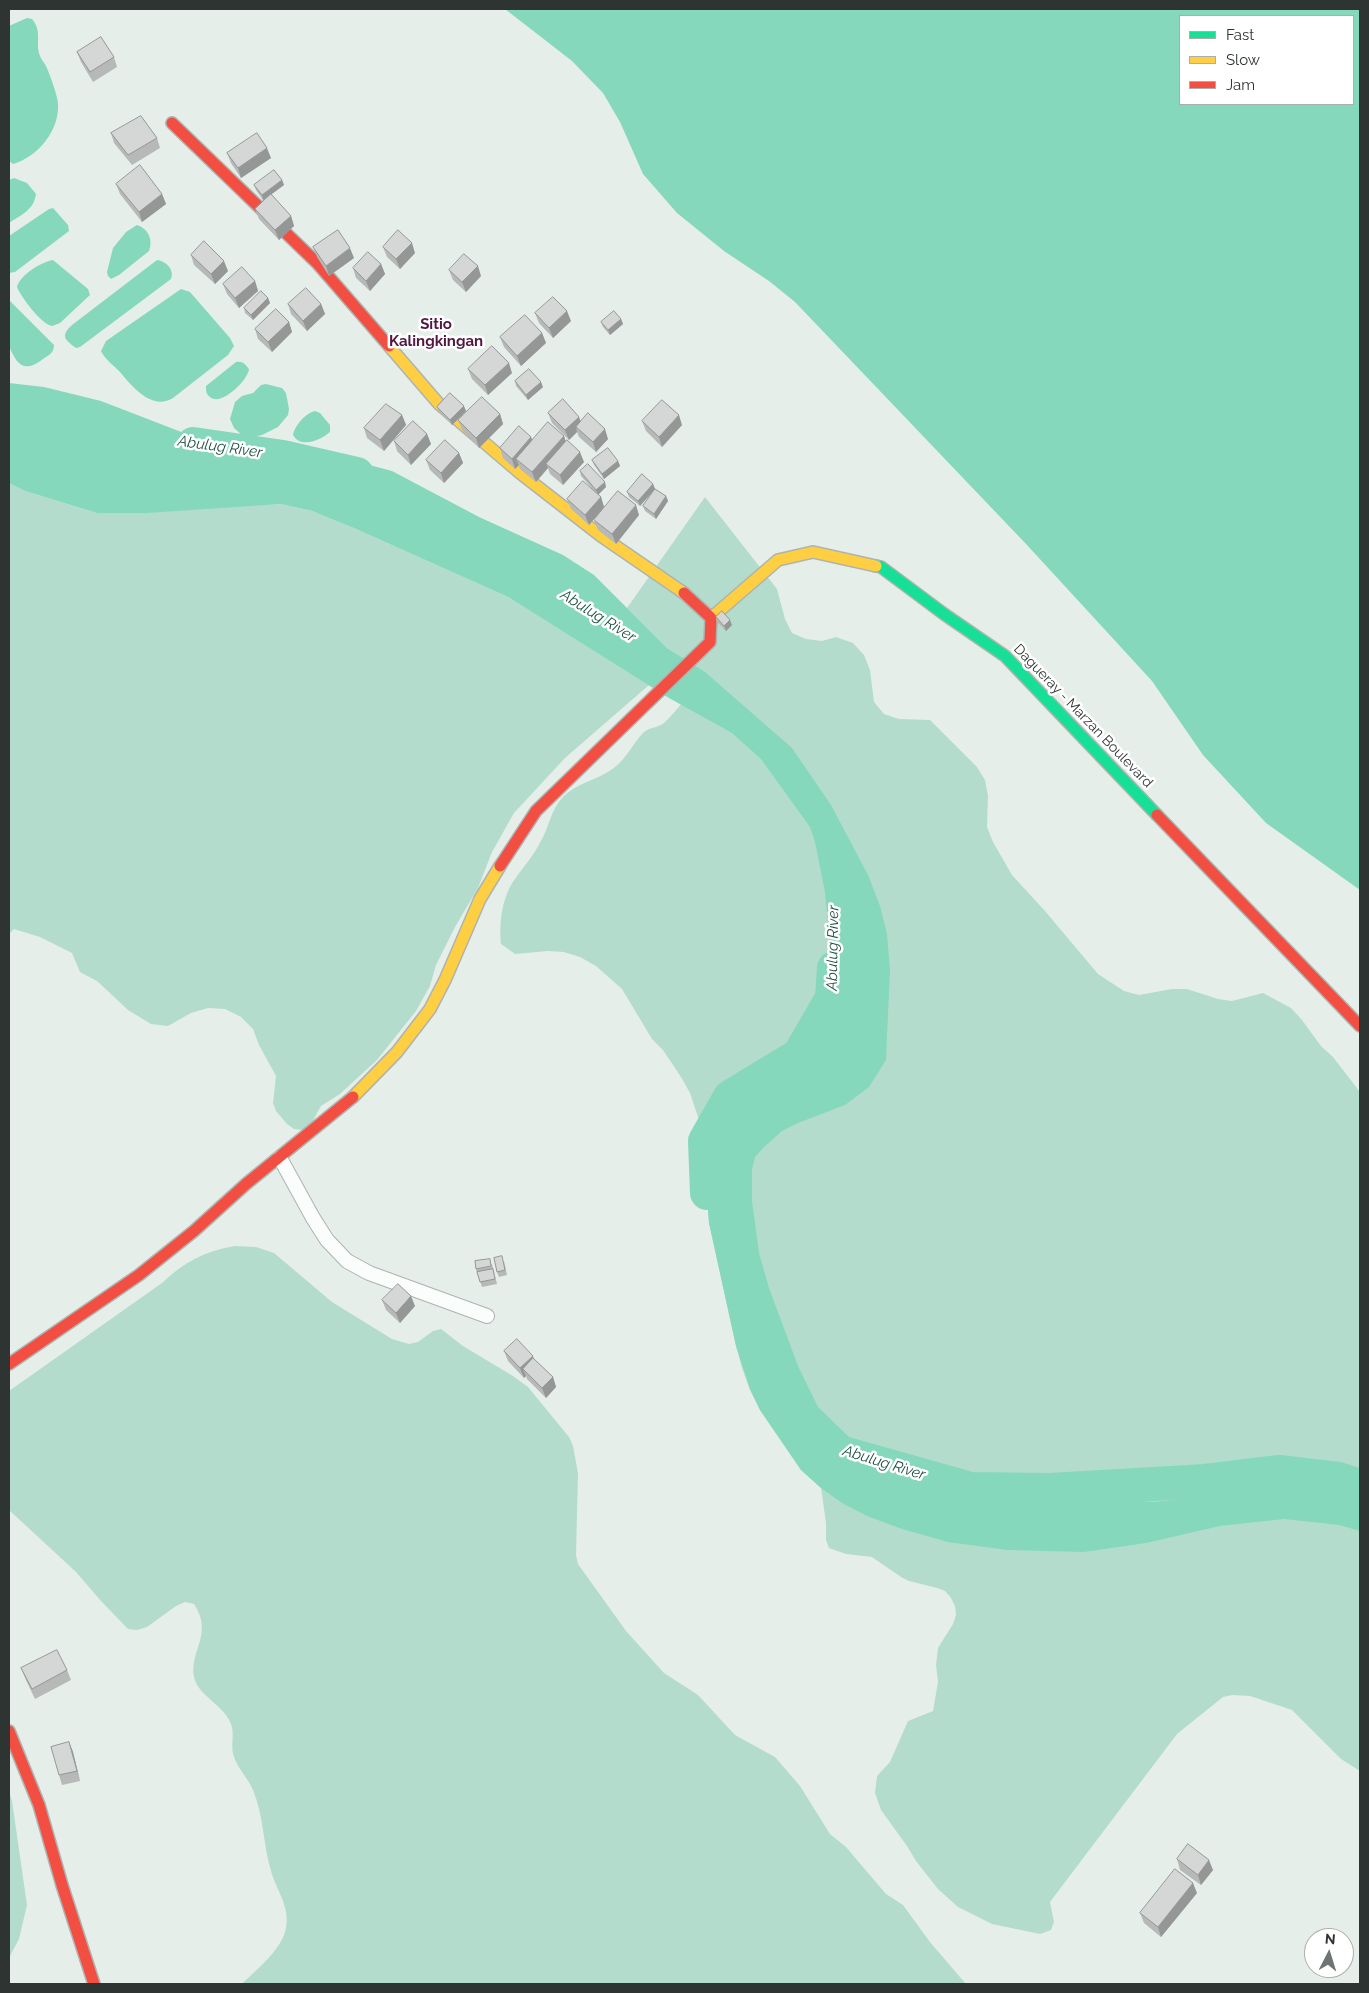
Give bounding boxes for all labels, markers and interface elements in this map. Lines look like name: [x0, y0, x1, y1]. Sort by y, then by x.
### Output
legend: [1179, 15, 1354, 105]
text: Fast: [1226, 26, 1254, 44]
text: Slow: [1226, 51, 1260, 69]
text: Jam: [1226, 76, 1255, 94]
district label: Sitio Kalingkingan: [389, 315, 483, 350]
water label: Abulug River: [177, 432, 263, 462]
water label: Abulug River: [557, 586, 639, 646]
street label: Dagueray - Marzan Boulevard: [1010, 641, 1156, 791]
water label: Abulug River: [823, 905, 843, 991]
water label: Abulug River: [841, 1442, 927, 1484]
north arrow: [1304, 1928, 1354, 1978]
text: N: [1324, 1931, 1336, 1947]

